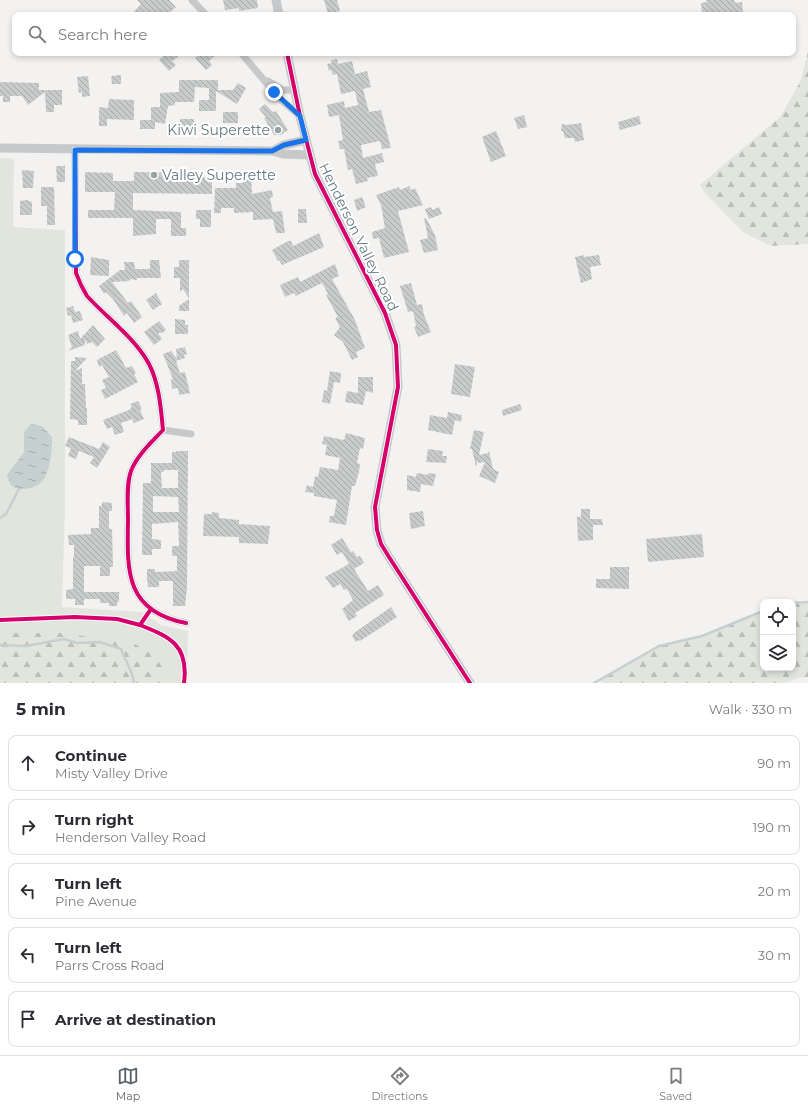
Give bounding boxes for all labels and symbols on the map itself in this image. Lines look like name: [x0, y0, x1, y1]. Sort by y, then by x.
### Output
route end: [265, 83, 283, 101]
place label: Kiwi Superette: [167, 121, 270, 139]
marker: Kiwi Superette: [273, 125, 283, 135]
street label: Henderson Valley Road: [315, 160, 403, 314]
place label: Valley Superette: [162, 166, 276, 184]
marker: Valley Superette: [149, 170, 159, 180]
route start: [66, 250, 84, 268]

